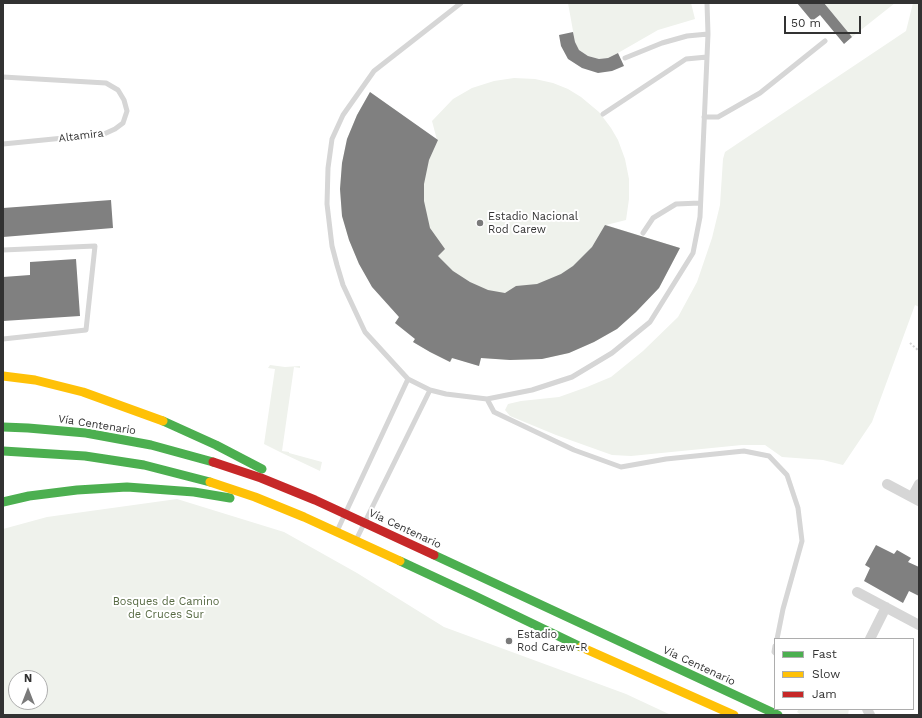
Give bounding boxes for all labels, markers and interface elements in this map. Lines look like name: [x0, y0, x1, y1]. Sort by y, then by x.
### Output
scale bar: [786, 8, 863, 34]
text: 50 m: [791, 16, 821, 30]
street label: Altamira: [58, 127, 104, 145]
place label: Estadio Nacional Rod Carew: [488, 210, 578, 236]
marker: Estadio Nacional Rod Carew: [475, 218, 485, 228]
street label: Vía Centenario: [57, 412, 137, 438]
street label: Vía Centenario: [367, 506, 443, 552]
park label: Bosques de Camino de Cruces Sur: [113, 595, 219, 621]
place label: Estadio Rod Carew-R: [517, 628, 588, 654]
marker: Estadio Rod Carew-R: [504, 636, 514, 646]
legend: [774, 638, 914, 710]
street label: Vía Centenario: [661, 643, 737, 689]
text: Fast: [812, 647, 837, 661]
text: Slow: [812, 667, 840, 681]
north arrow: [8, 670, 48, 710]
text: N: [24, 672, 32, 685]
text: Jam: [812, 687, 837, 701]

